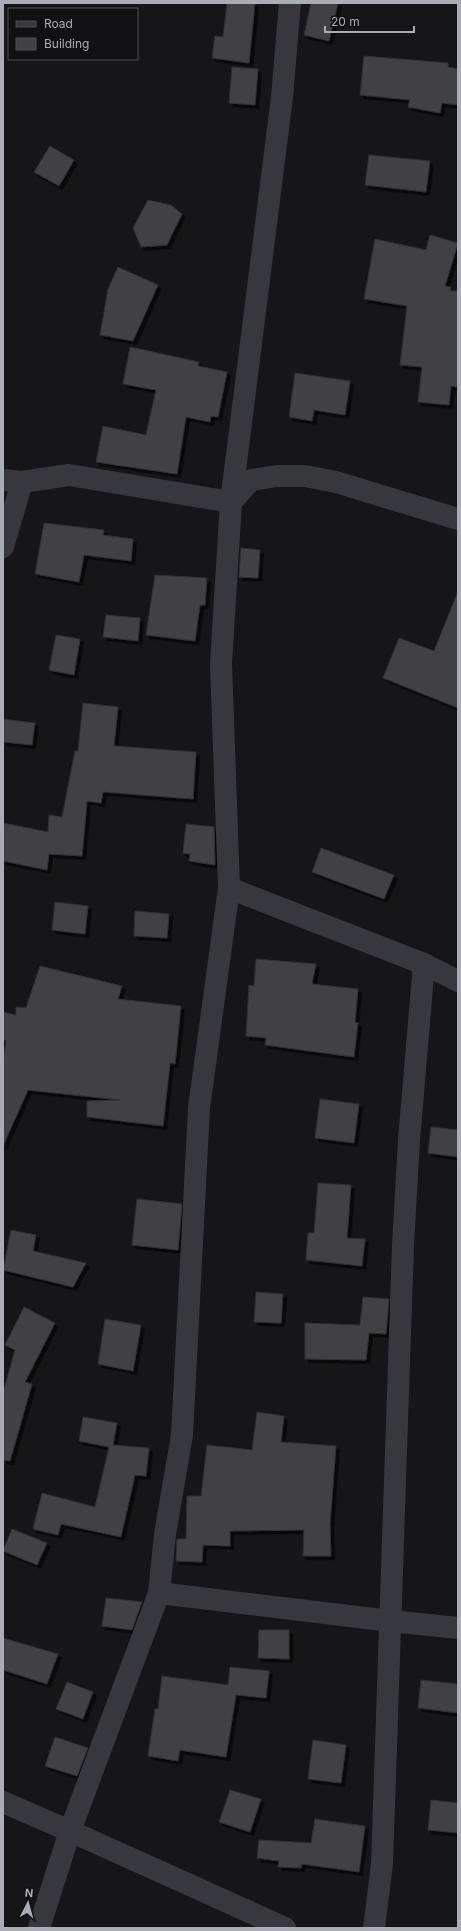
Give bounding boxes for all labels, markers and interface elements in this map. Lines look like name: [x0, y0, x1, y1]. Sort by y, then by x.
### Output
legend: [8, 8, 138, 60]
scale bar: [325, 8, 414, 34]
text: 20 m: [331, 14, 360, 29]
text: Road: [44, 16, 73, 31]
text: Building: [44, 36, 89, 51]
north arrow: [8, 1883, 48, 1923]
text: N: [24, 1886, 34, 1900]

